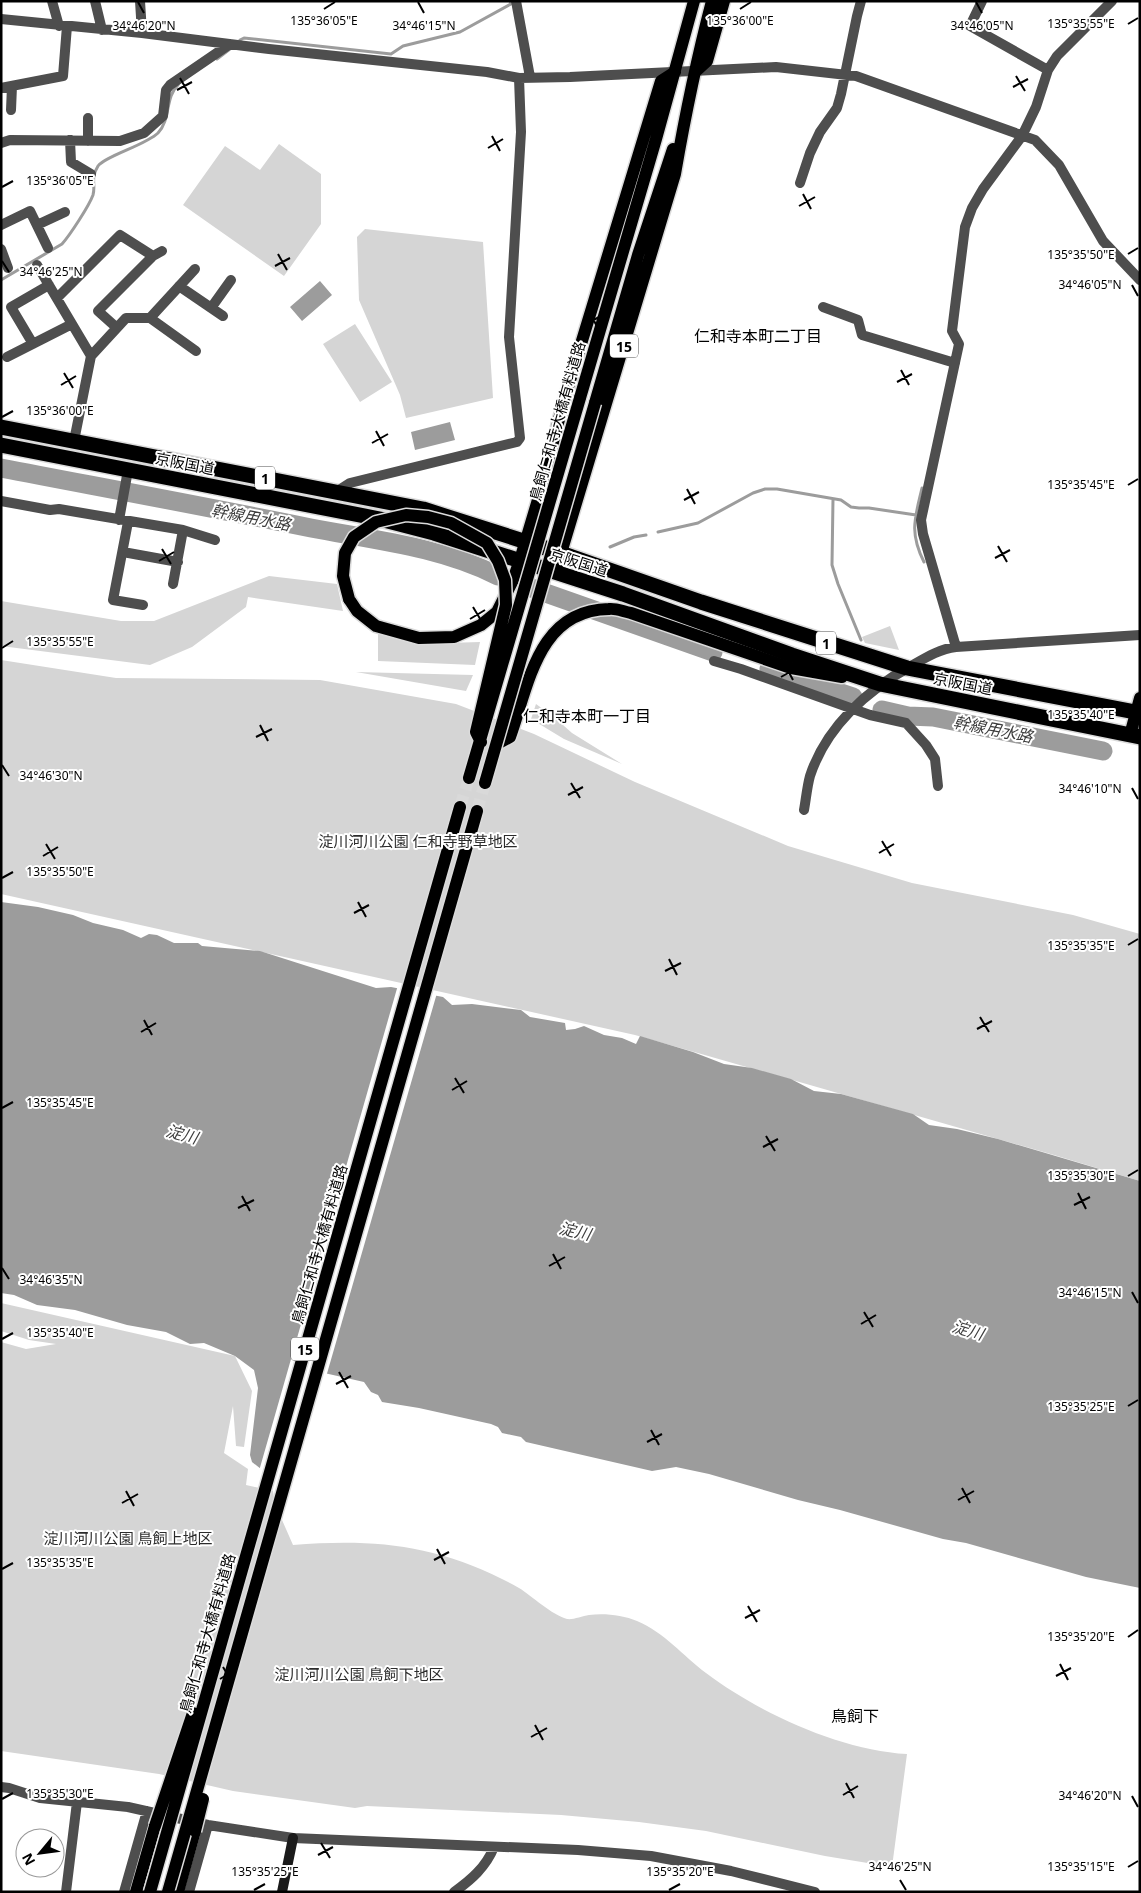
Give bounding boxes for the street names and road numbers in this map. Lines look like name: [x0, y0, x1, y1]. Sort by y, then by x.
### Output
road number: 15: [610, 334, 638, 358]
street label: 鳥飼仁和寺大橋有料道路: [525, 339, 589, 503]
street label: 京阪国道: [154, 447, 216, 479]
road number: 1: [255, 466, 275, 489]
street label: 京阪国道: [547, 543, 611, 581]
road number: 1: [816, 632, 836, 654]
street label: 京阪国道: [932, 667, 994, 699]
street label: 鳥飼仁和寺大橋有料道路: [287, 1162, 351, 1326]
road number: 15: [291, 1338, 319, 1360]
street label: 鳥飼仁和寺大橋有料道路: [175, 1551, 239, 1715]

